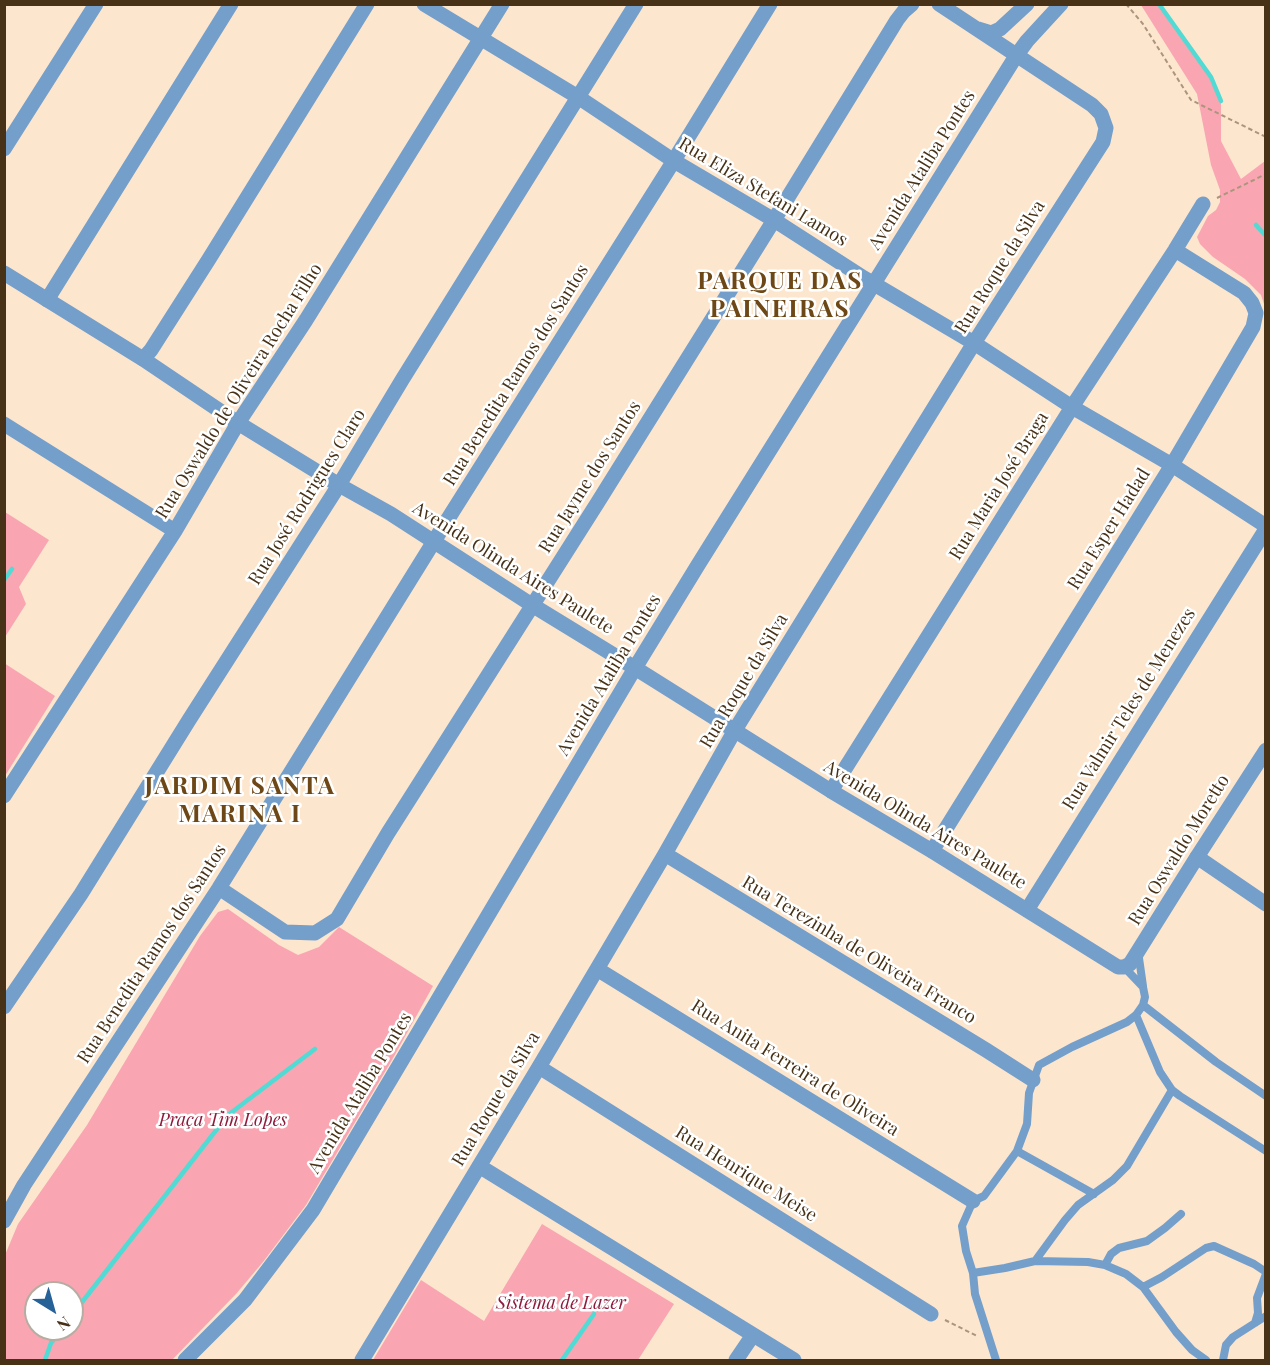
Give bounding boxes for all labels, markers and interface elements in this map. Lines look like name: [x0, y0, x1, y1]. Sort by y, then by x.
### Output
street label: Avenida Ataliba Pontes: [864, 86, 980, 254]
street label: Rua Eliza Stefani Lamos: [675, 133, 851, 251]
street label: Rua Roque da Silva: [950, 196, 1050, 338]
street label: Rua Oswaldo de Oliveira Rocha Filho: [151, 259, 327, 523]
street label: Rua Benedita Ramos dos Santos: [439, 260, 593, 490]
district label: PARQUE DAS PAINEIRAS: [697, 268, 863, 324]
street label: Rua Jayme dos Santos: [534, 397, 646, 557]
street label: Rua José Rodrigues Claro: [244, 405, 370, 589]
street label: Rua Maria José Braga: [945, 408, 1053, 564]
street label: Rua Esper Hadad: [1063, 464, 1155, 594]
street label: Avenida Olinda Aires Paulete: [409, 497, 617, 639]
street label: Avenida Ataliba Pontes: [552, 591, 666, 759]
street label: Rua Valmir Teles de Menezes: [1058, 604, 1200, 814]
street label: Rua Roque da Silva: [695, 610, 793, 752]
street label: Avenida Olinda Aires Paulete: [820, 756, 1030, 894]
street label: Rua Oswaldo Moretto: [1124, 771, 1234, 929]
district label: JARDIM SANTA MARINA I: [144, 773, 336, 829]
street label: Rua Benedita Ramos dos Santos: [73, 840, 231, 1068]
street label: Rua Terezinha de Oliveira Franco: [738, 871, 980, 1029]
street label: Rua Anita Ferreira de Oliveira: [687, 995, 903, 1141]
street label: Avenida Ataliba Pontes: [303, 1009, 417, 1177]
street label: Rua Roque da Silva: [447, 1028, 545, 1170]
park label: Praça Tim Lopes: [159, 1109, 287, 1131]
street label: Rua Henrique Meise: [671, 1122, 821, 1226]
north arrow: [24, 1281, 84, 1341]
park label: Sistema de Lazer: [496, 1292, 626, 1314]
text: N: [53, 1312, 75, 1336]

